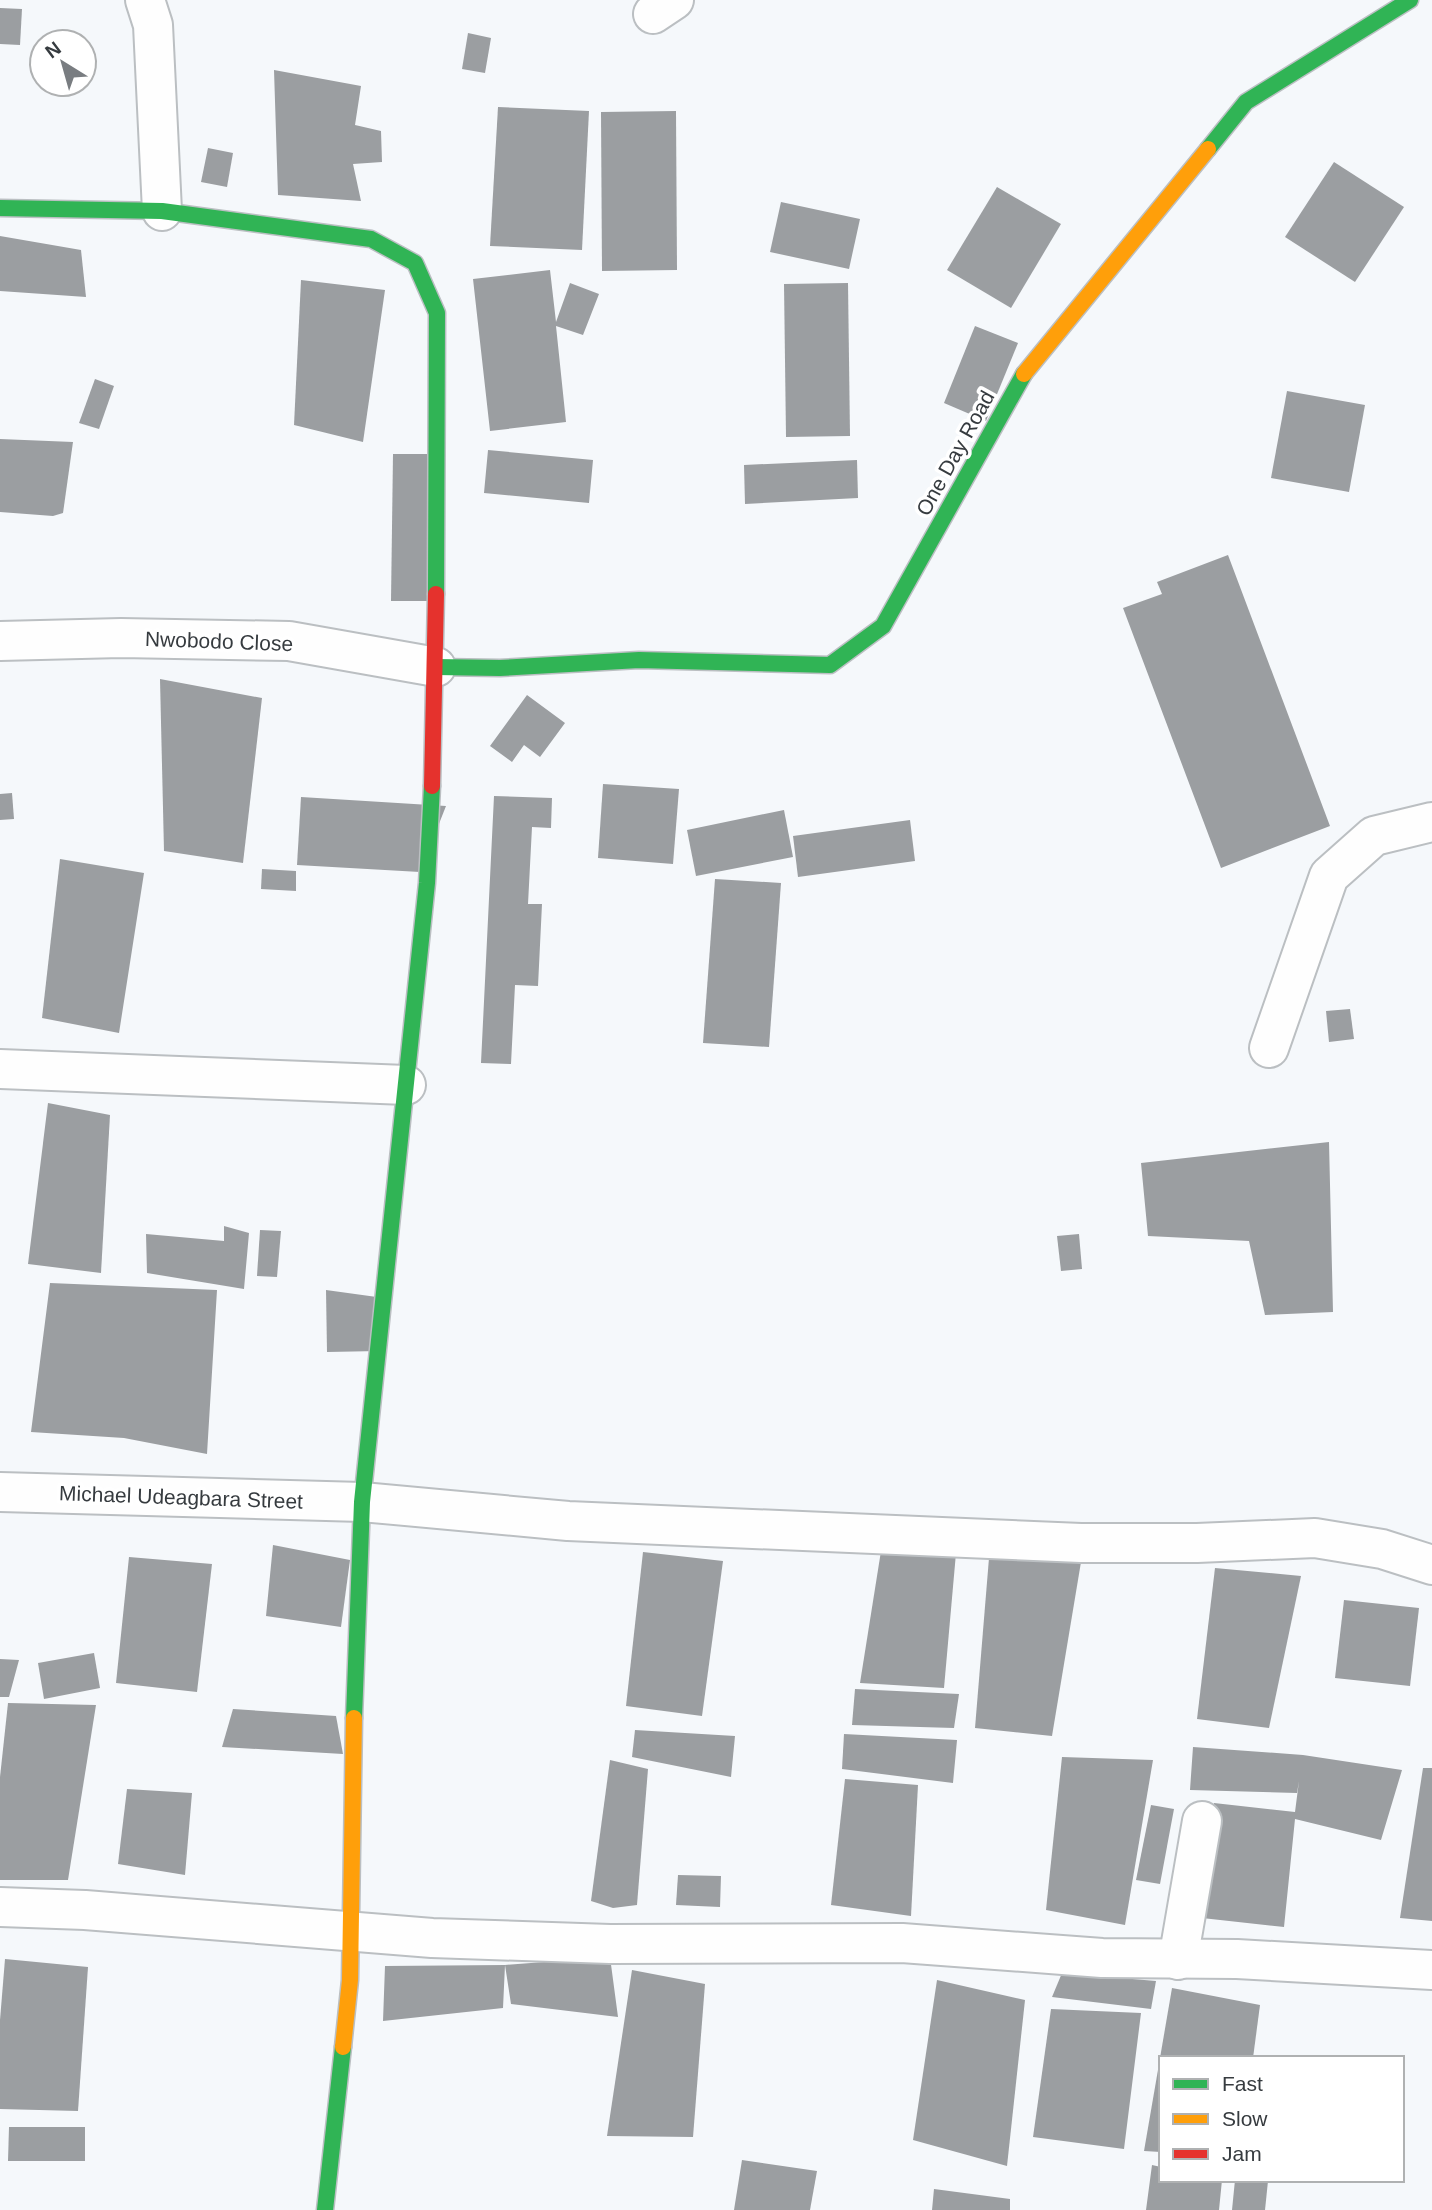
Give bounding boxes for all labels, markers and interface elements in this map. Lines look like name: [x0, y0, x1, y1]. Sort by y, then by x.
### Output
north arrow: [28, 28, 98, 98]
text: N: [41, 37, 65, 62]
street label: One Day Road: [911, 387, 999, 519]
street label: Nwobodo Close: [145, 627, 293, 655]
street label: Michael Udeagbara Street: [59, 1481, 303, 1513]
legend: [1159, 2056, 1404, 2182]
text: Fast: [1222, 2072, 1263, 2095]
text: Slow: [1222, 2107, 1268, 2130]
text: Jam: [1222, 2142, 1262, 2165]

